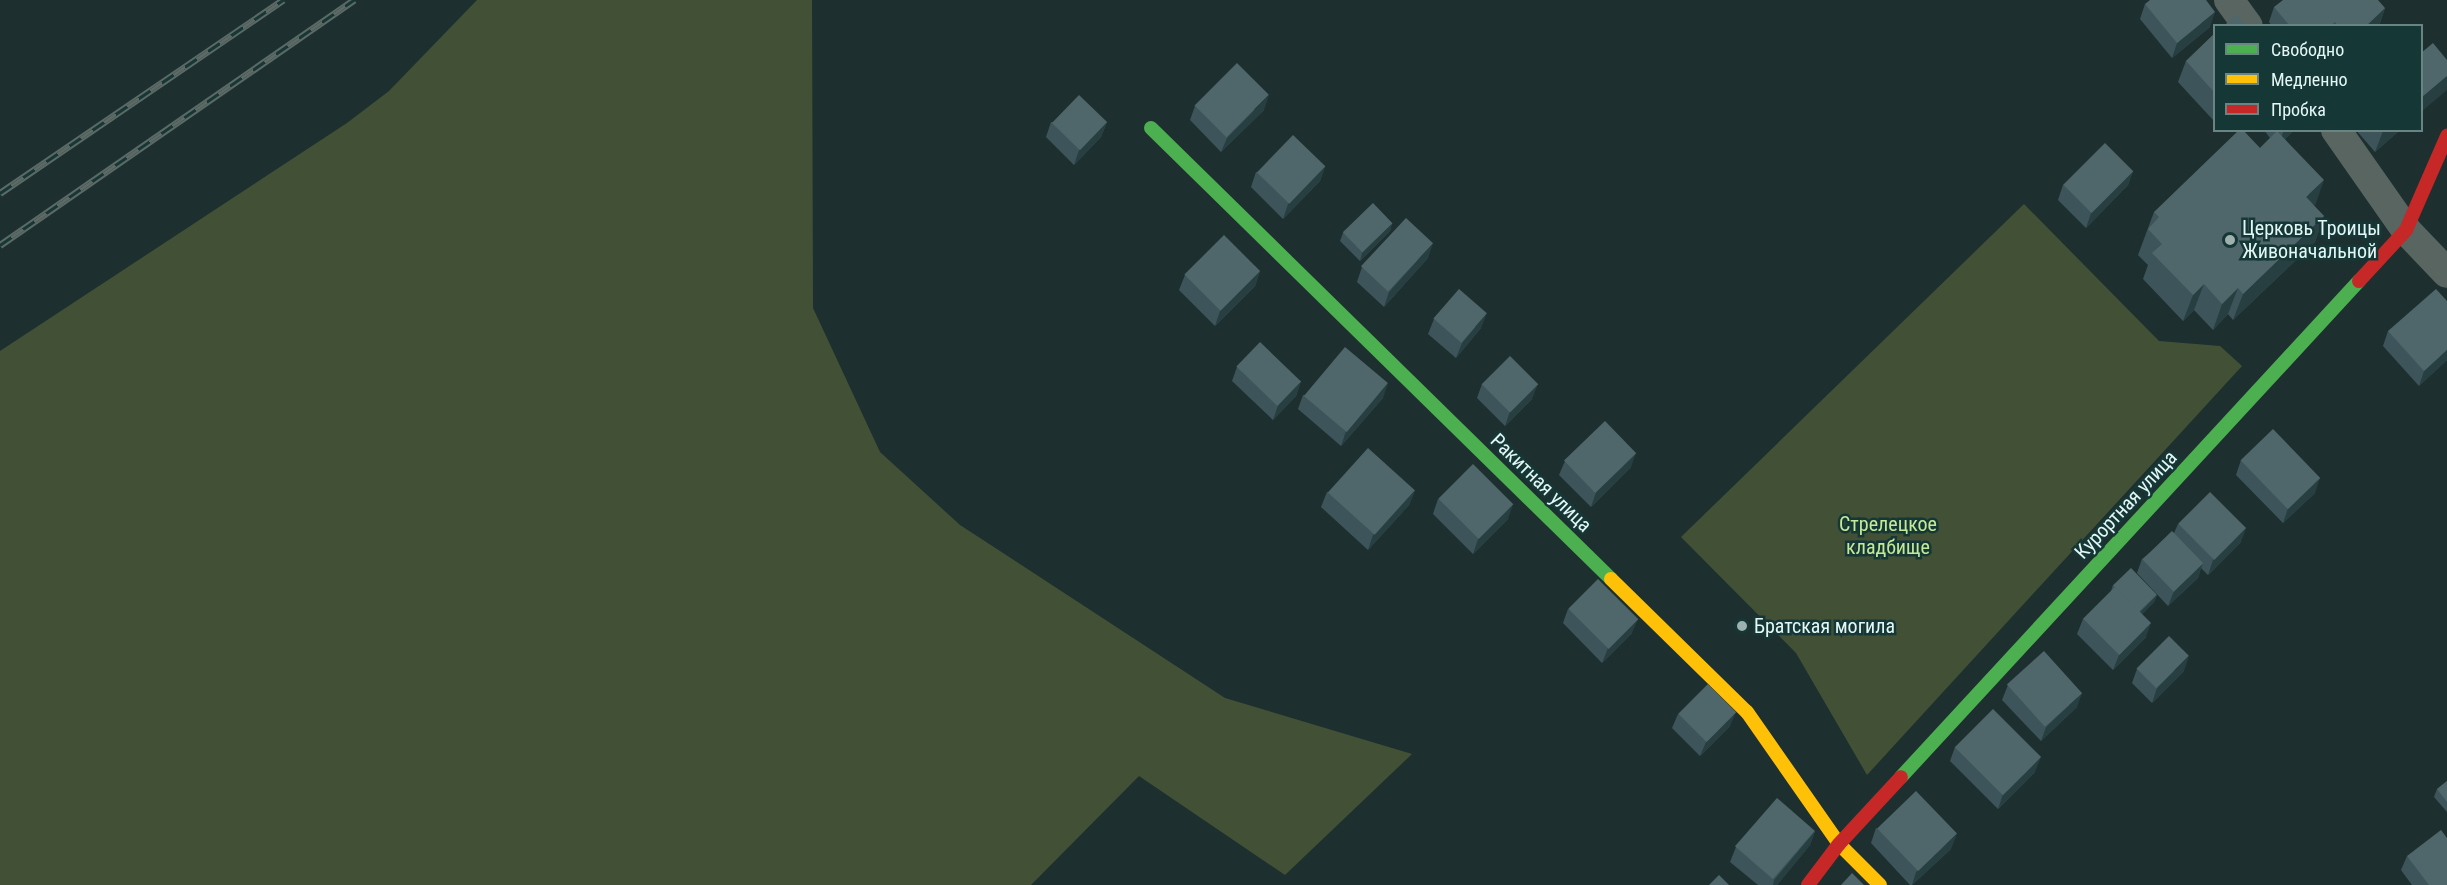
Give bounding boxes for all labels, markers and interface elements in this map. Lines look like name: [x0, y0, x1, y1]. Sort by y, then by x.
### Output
legend: [2213, 24, 2423, 132]
text: Свободно: [2271, 39, 2344, 60]
text: Медленно: [2271, 69, 2348, 90]
text: Пробка: [2271, 99, 2326, 120]
place label: Церковь Троицы Живоначальной: [2242, 216, 2381, 263]
marker: Церковь Троицы Живоначальной: [2223, 233, 2237, 247]
street label: Ракитная улица: [1485, 429, 1597, 537]
street label: Курортная улица: [2070, 446, 2182, 564]
park label: Стрелецкое кладбище: [1839, 513, 1937, 560]
place label: Братская могила: [1754, 614, 1895, 638]
marker: Братская могила: [1735, 619, 1749, 633]

